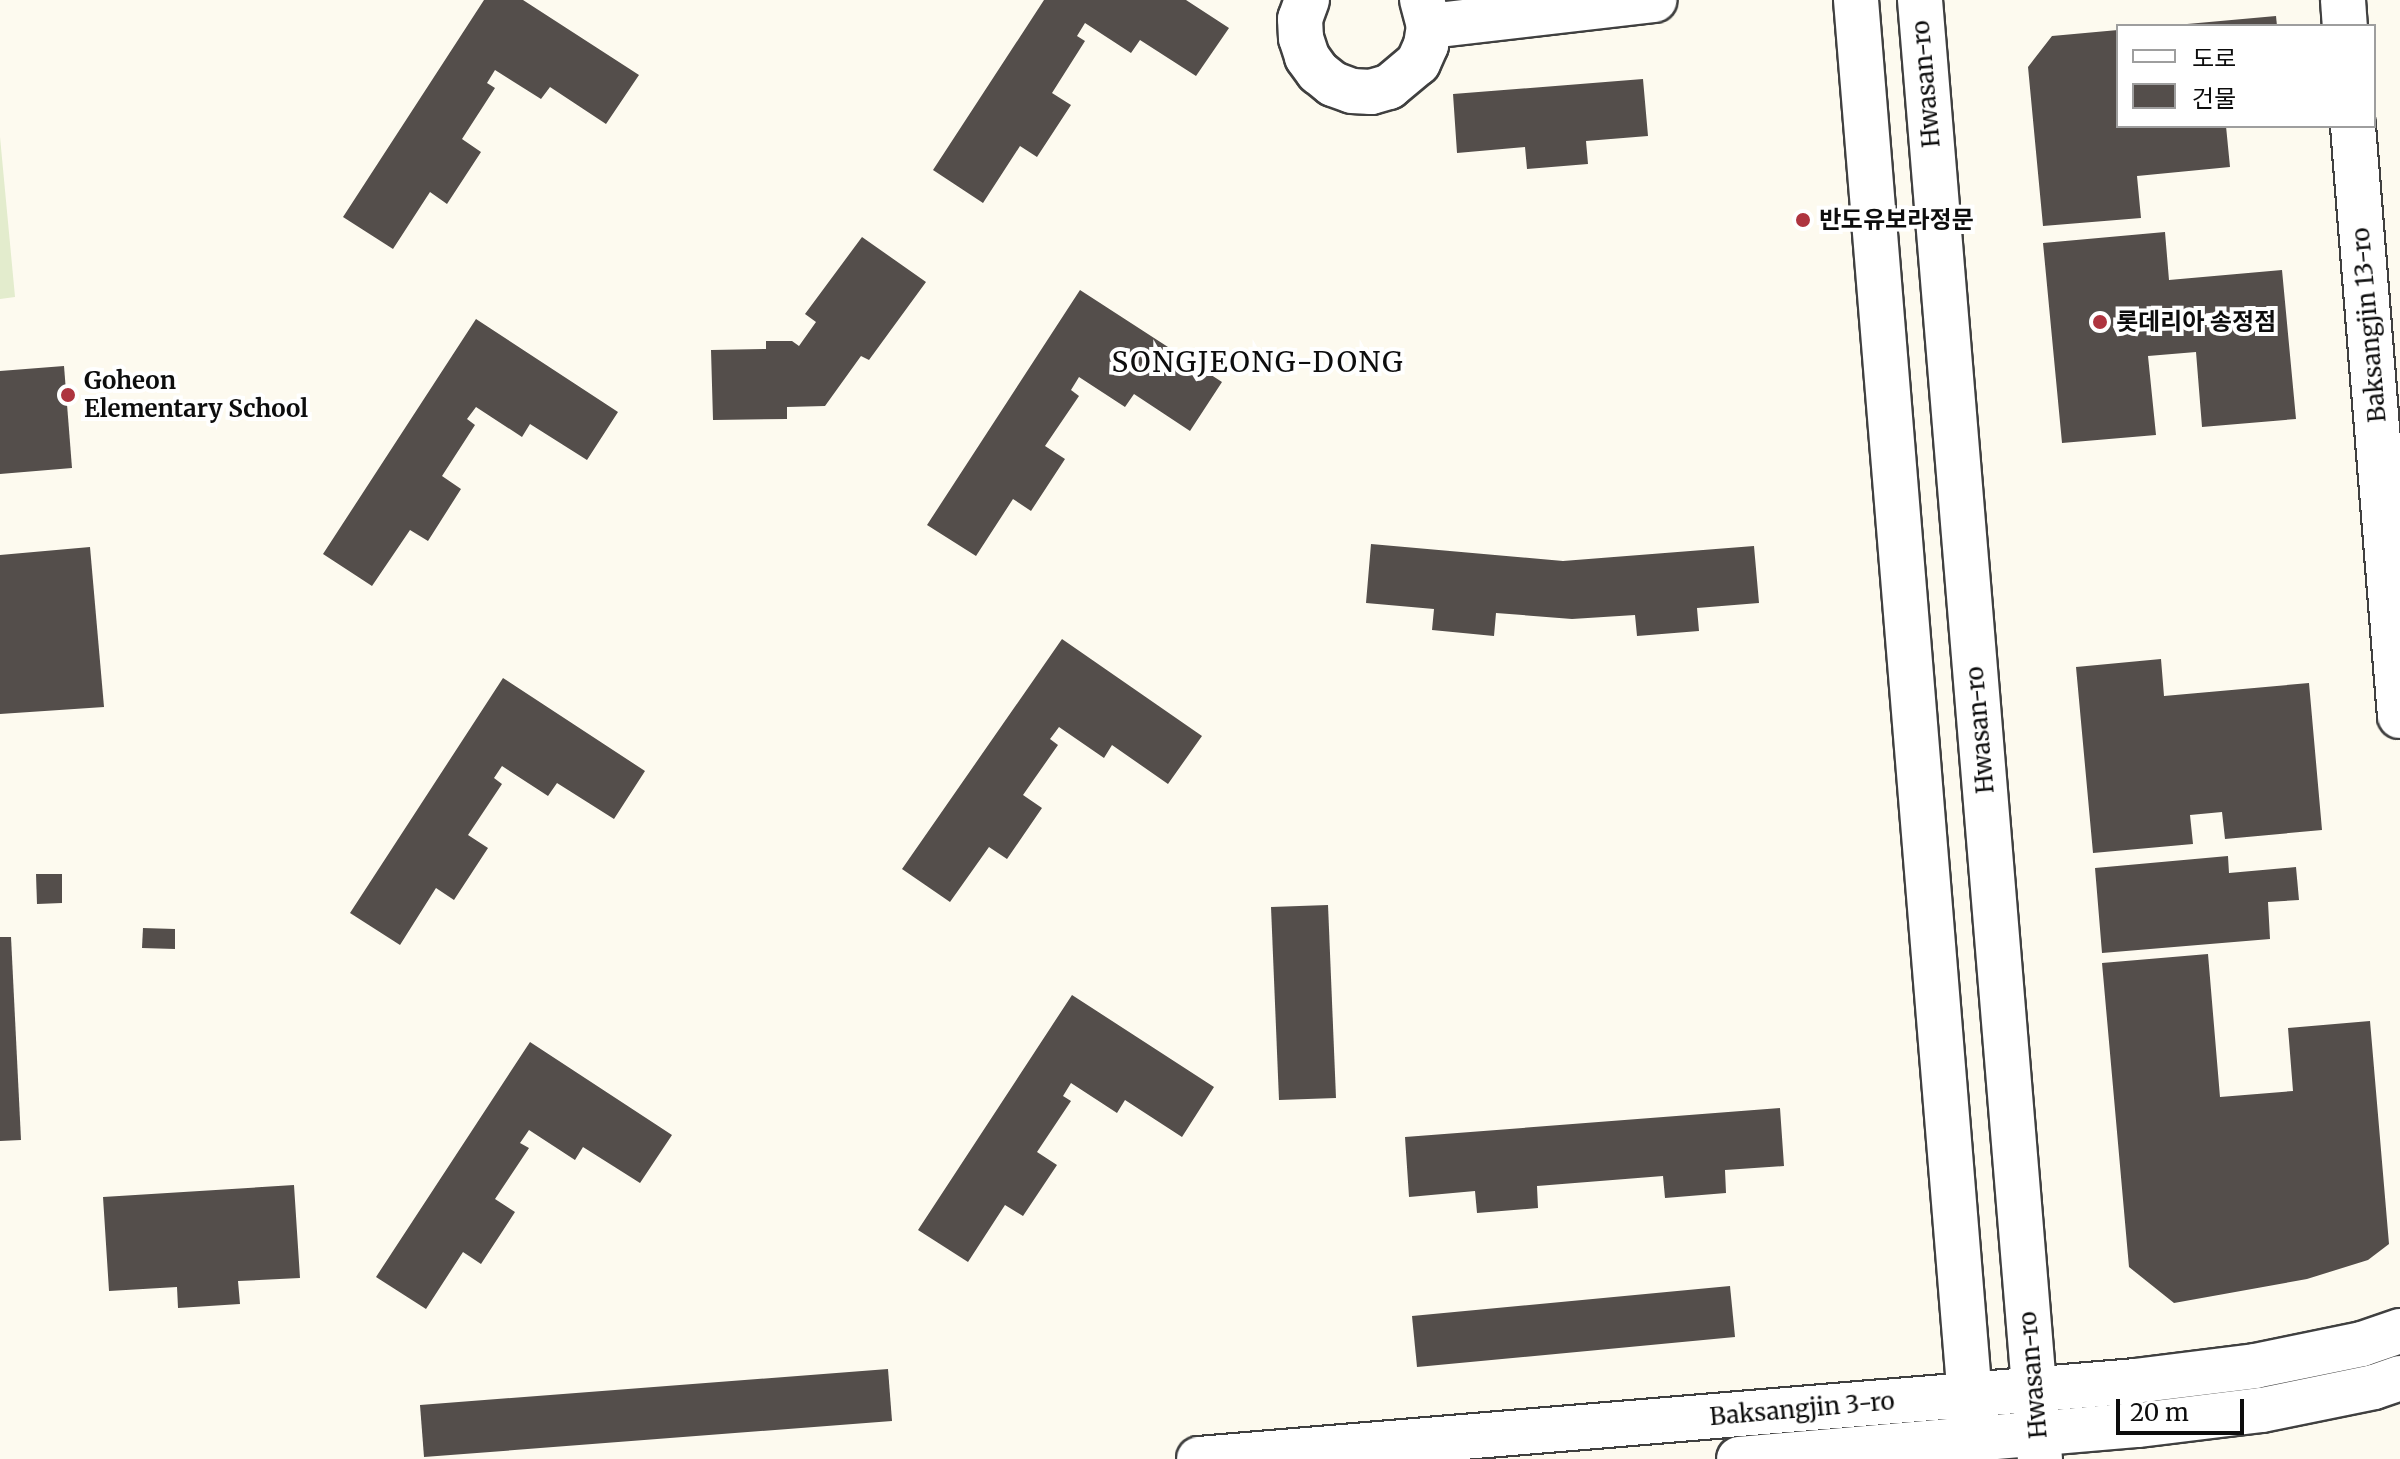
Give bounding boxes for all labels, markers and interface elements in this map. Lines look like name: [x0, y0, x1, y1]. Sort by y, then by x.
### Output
street label: Hwasan-ro: [1906, 19, 1946, 149]
legend: [2116, 24, 2376, 128]
text: 도로: [2192, 43, 2236, 74]
text: 건물: [2192, 83, 2236, 114]
place label: 반도유보라정문: [1819, 206, 1974, 234]
marker: 반도유보라정문: [1794, 211, 1812, 229]
street label: Baksangjin 13-ro: [2346, 226, 2392, 424]
place label: 롯데리아 송정점: [2116, 308, 2276, 336]
marker: 롯데리아 송정점: [2091, 313, 2109, 331]
district label: SONGJEONG-DONG: [1112, 345, 1404, 379]
place label: Goheon Elementary School: [84, 367, 308, 423]
marker: Goheon Elementary School: [59, 386, 77, 404]
street label: Hwasan-ro: [1960, 665, 2000, 795]
street label: Hwasan-ro: [2013, 1310, 2053, 1440]
scale bar: [2120, 1383, 2248, 1433]
street label: Baksangjin 3-ro: [1708, 1387, 1896, 1431]
text: 20 m: [2130, 1397, 2189, 1428]

